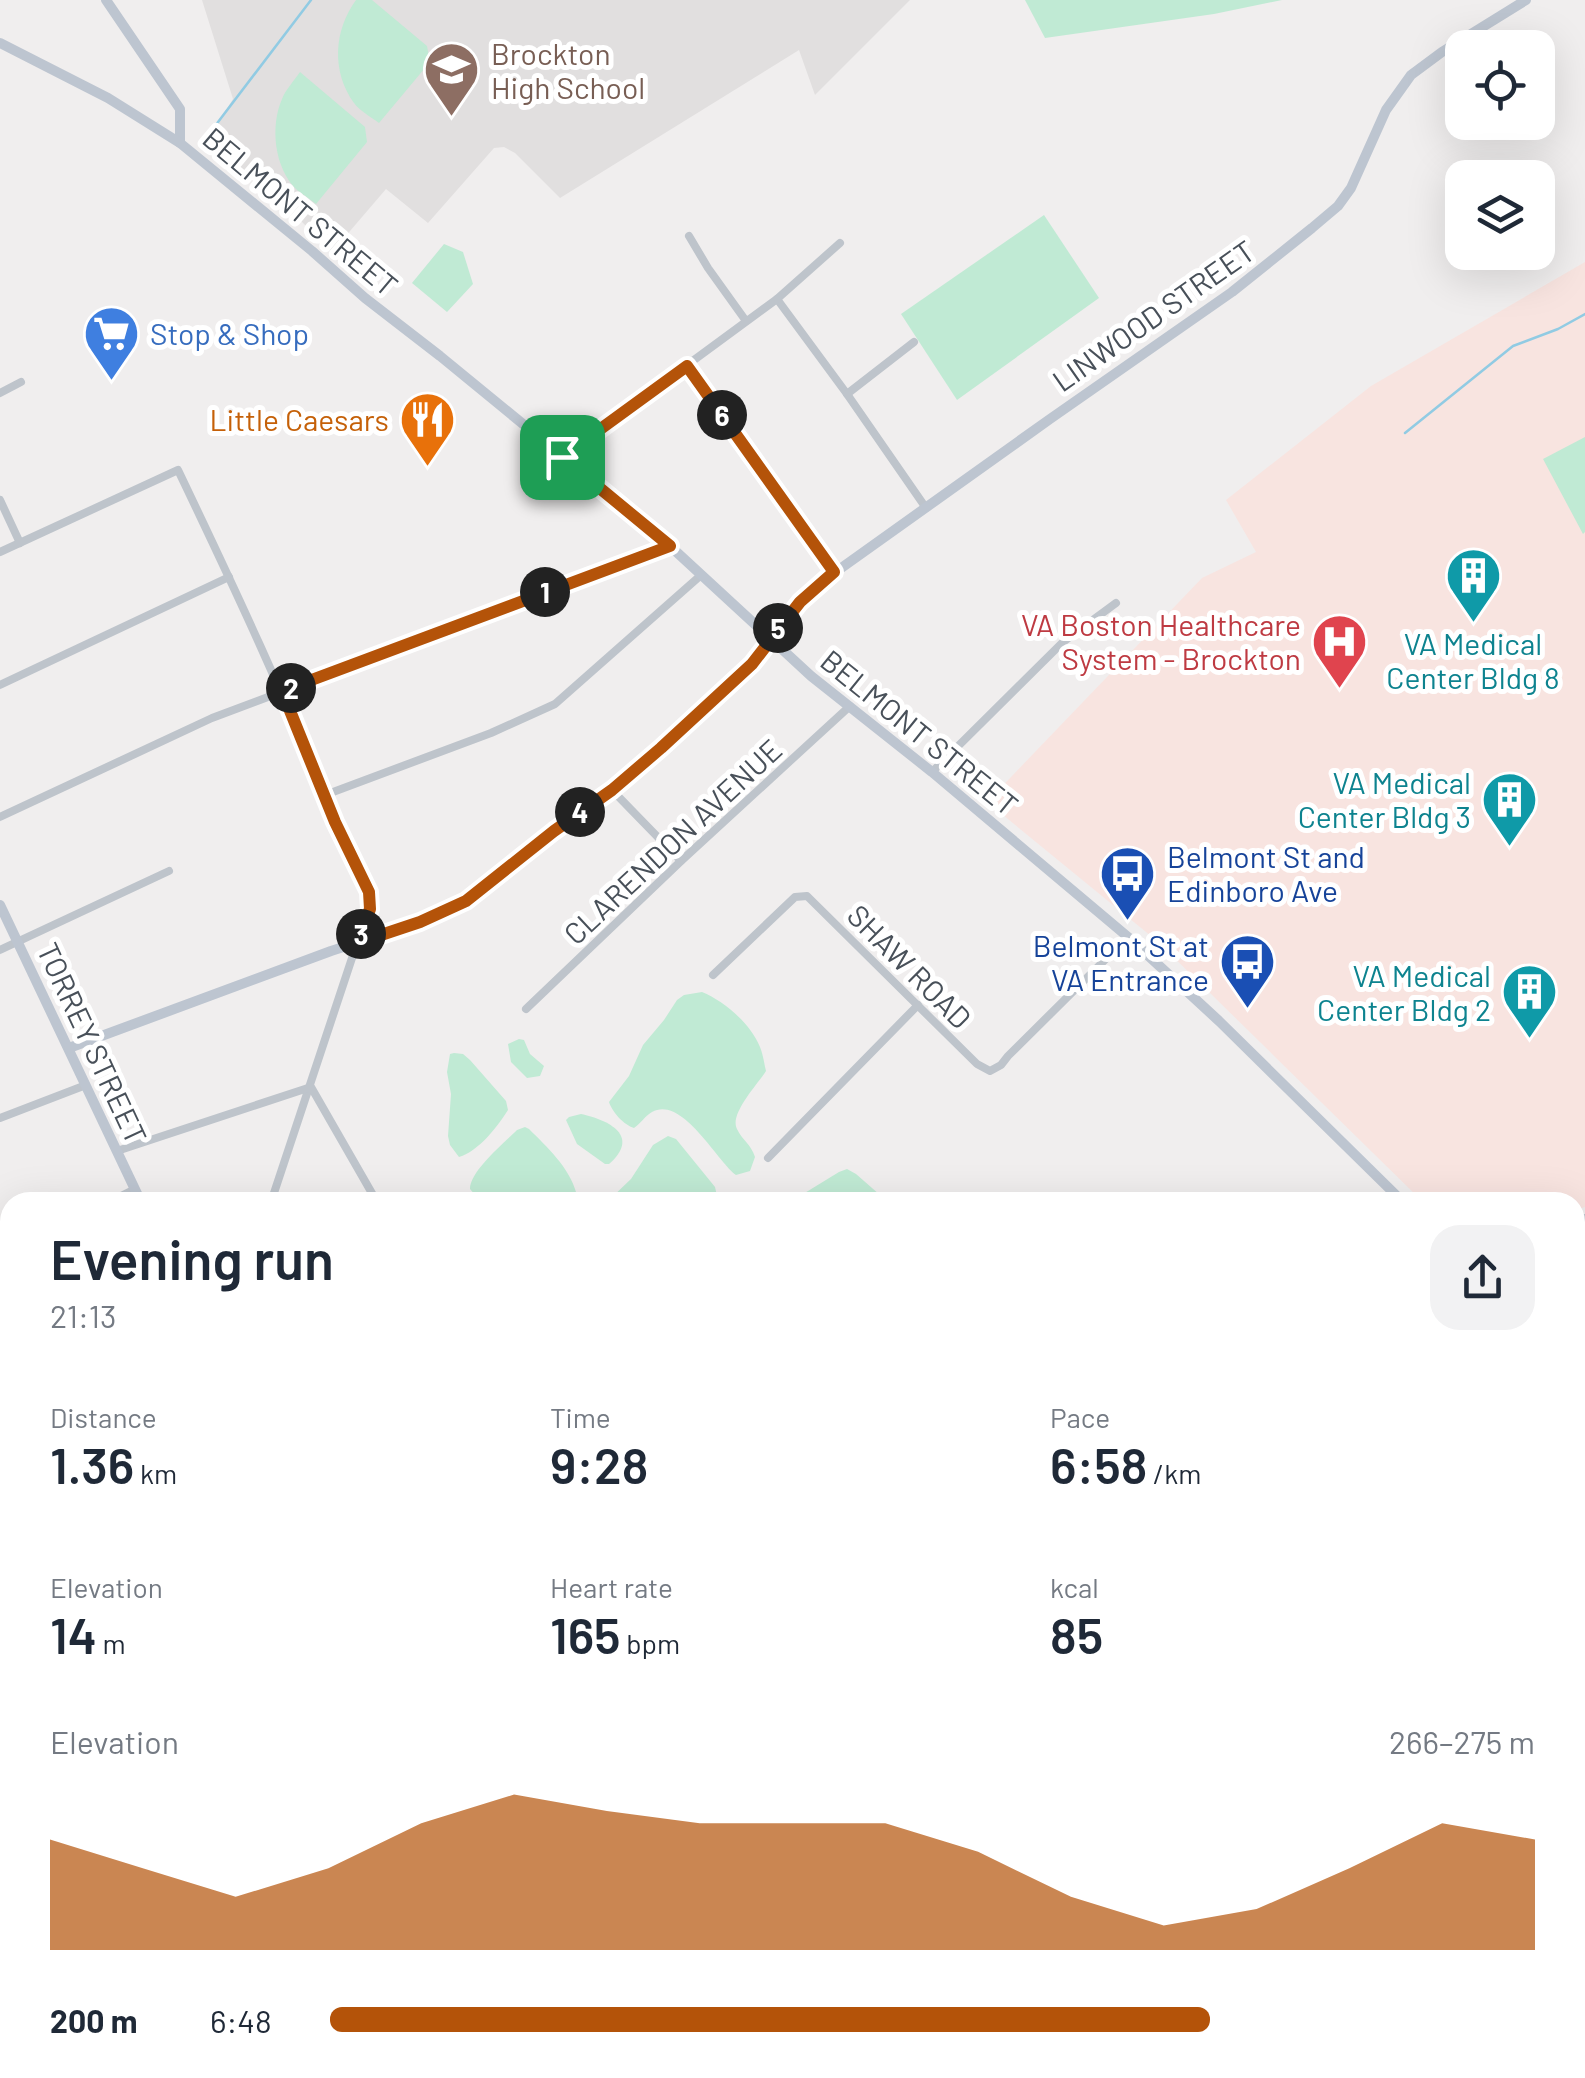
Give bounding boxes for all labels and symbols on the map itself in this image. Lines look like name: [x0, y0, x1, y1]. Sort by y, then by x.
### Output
place label: Brockton High School: [491, 35, 645, 105]
school or university icon: Brockton High School: [422, 40, 482, 119]
street label: BELMONT STREET: [196, 119, 406, 303]
street label: LINWOOD STREET: [1045, 232, 1261, 398]
supermarket icon: Stop & Shop: [81, 303, 141, 382]
place label: Stop & Shop: [150, 315, 309, 351]
restaurant icon: Little Caesars: [398, 389, 458, 468]
pin: 6: [697, 390, 747, 440]
place label: Little Caesars: [210, 401, 389, 437]
pin: [520, 415, 605, 500]
building icon: VA Medical Center Bldg 8: [1443, 545, 1503, 624]
pin: 1: [520, 567, 570, 617]
pin: 5: [753, 603, 803, 653]
place label: VA Boston Healthcare System - Brockton: [1021, 606, 1301, 676]
hospital icon: VA Boston Healthcare System - Brockton: [1310, 611, 1370, 690]
place label: VA Medical Center Bldg 8: [1386, 625, 1560, 695]
street label: BELMONT STREET: [814, 641, 1026, 823]
pin: 2: [266, 663, 316, 713]
street label: CLARENDON AVENUE: [556, 731, 788, 951]
place label: VA Medical Center Bldg 3: [1298, 764, 1471, 834]
building icon: VA Medical Center Bldg 3: [1480, 769, 1540, 848]
pin: 4: [555, 787, 605, 837]
place label: Belmont St and Edinboro Ave: [1167, 838, 1365, 908]
bus stop icon: Belmont St and Edinboro Ave: [1098, 843, 1158, 922]
street label: SHAW ROAD: [841, 897, 979, 1035]
pin: 3: [336, 909, 386, 959]
place label: Belmont St at VA Entrance: [1033, 927, 1209, 997]
bus stop icon: Belmont St at VA Entrance: [1218, 932, 1278, 1011]
street label: TORREY STREET: [31, 937, 155, 1149]
place label: VA Medical Center Bldg 2: [1317, 957, 1491, 1027]
building icon: VA Medical Center Bldg 2: [1500, 962, 1560, 1041]

